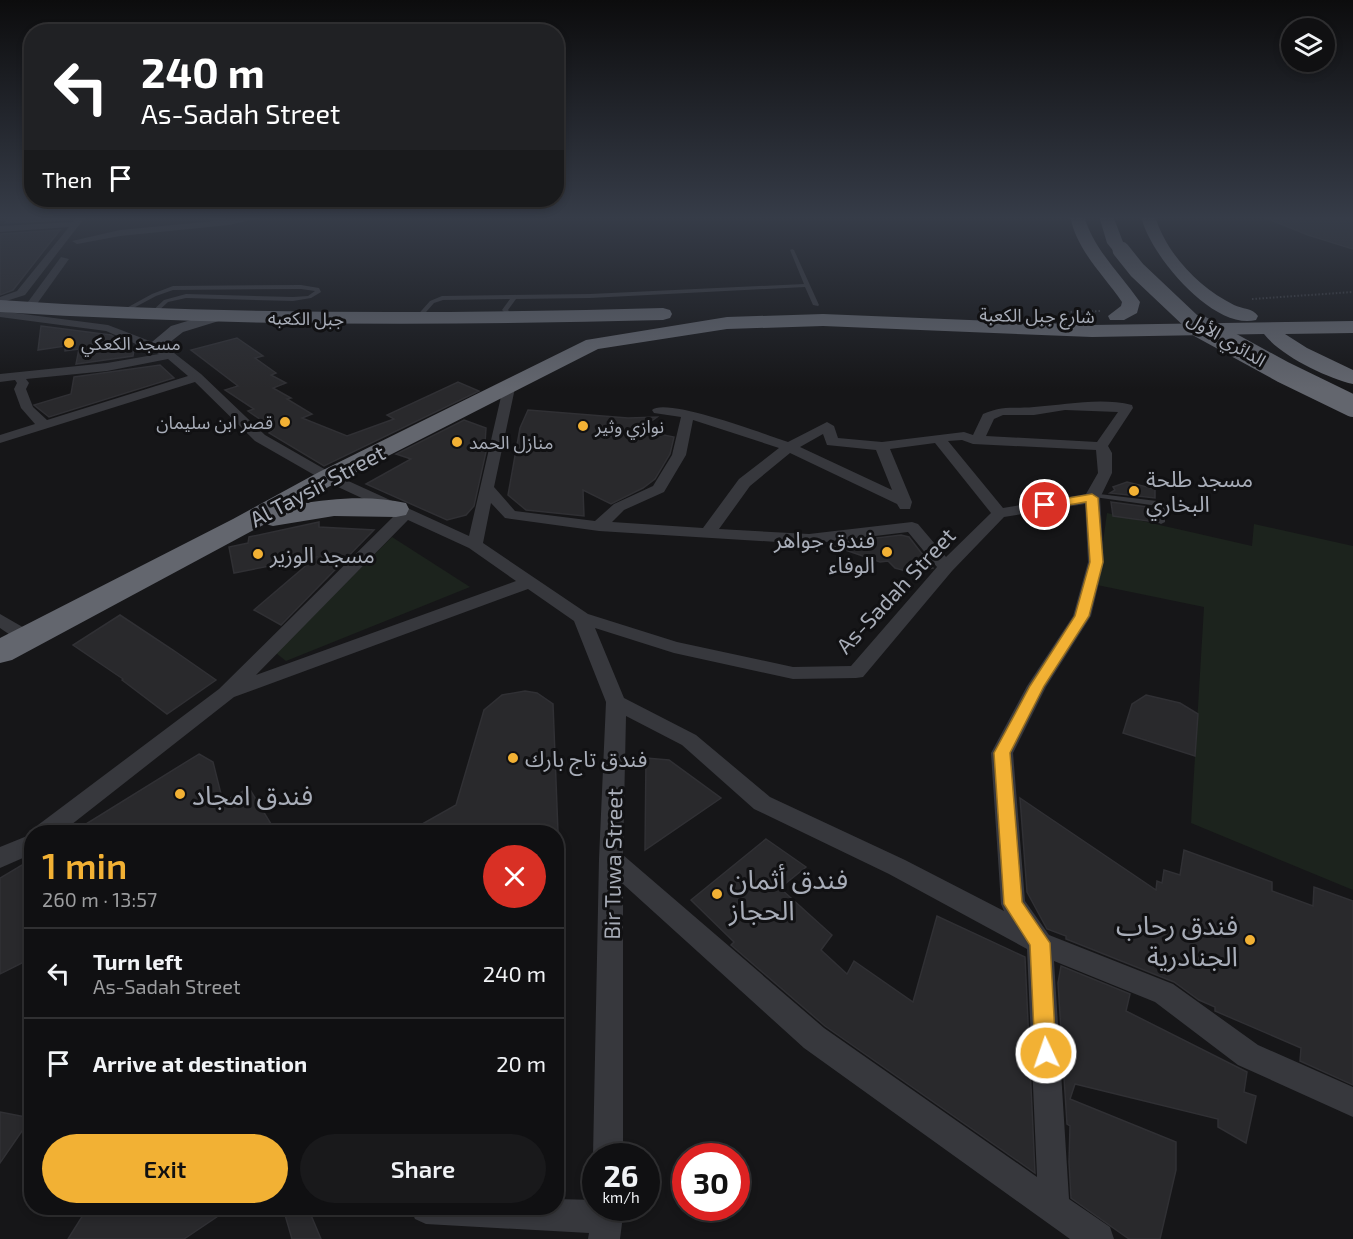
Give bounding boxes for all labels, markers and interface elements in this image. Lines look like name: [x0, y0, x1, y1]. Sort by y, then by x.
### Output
map controls: [1281, 18, 1335, 72]
button: layers: [1281, 18, 1335, 72]
text: 240 m: [141, 46, 265, 96]
icon: left: [42, 48, 120, 126]
text: As-Sadah Street: [141, 97, 340, 129]
icon: arrive: [104, 162, 137, 195]
text: Then: [42, 166, 92, 192]
street label: شارع جبل الكعبة: [979, 303, 1095, 331]
street label: جبل الكعبه: [268, 306, 344, 331]
street label: الدائري الأول: [1182, 307, 1270, 374]
place label: مسجد الكعكي: [81, 332, 181, 357]
marker: مسجد الكعكي: [62, 336, 76, 350]
place label: قصر ابن سليمان: [156, 411, 273, 434]
marker: قصر ابن سليمان: [278, 415, 292, 429]
place label: نوازي وثير: [594, 415, 664, 440]
marker: نوازي وثير: [576, 419, 590, 433]
place label: منازل الحمد: [469, 431, 553, 454]
marker: منازل الحمد: [450, 435, 464, 449]
street label: Al Taysir Street: [245, 438, 389, 532]
place label: مسجد طلحة البخاري: [1146, 465, 1253, 521]
pin: [1019, 479, 1070, 530]
marker: مسجد طلحة البخاري: [1127, 484, 1141, 498]
icon: arrive: [1028, 488, 1061, 521]
street label: As-Sadah Street: [830, 522, 960, 658]
place label: فندق جواهر الوفاء: [773, 526, 875, 578]
place label: مسجد الوزير: [269, 541, 375, 569]
marker: فندق جواهر الوفاء: [880, 545, 894, 559]
marker: مسجد الوزير: [251, 547, 265, 561]
place label: فندق تاج بارك: [525, 745, 647, 776]
marker: فندق تاج بارك: [506, 751, 520, 765]
place label: فندق امجاد: [192, 778, 313, 810]
marker: فندق امجاد: [173, 787, 187, 801]
street label: Bir Tuwa Street: [598, 788, 626, 940]
text: 1 min: [42, 843, 127, 886]
button: close: [483, 845, 546, 908]
place label: فندق أثمان الحجاز: [728, 862, 848, 927]
text: 260 m · 13:57: [42, 887, 157, 911]
marker: فندق أثمان الحجاز: [710, 887, 724, 901]
place label: فندق رحاب الجنادرية: [1116, 908, 1238, 973]
marker: فندق رحاب الجنادرية: [1243, 933, 1257, 947]
text: Turn left: [93, 948, 182, 974]
icon: left: [42, 957, 75, 990]
text: 240 m: [483, 960, 546, 986]
text: As-Sadah Street: [93, 974, 241, 998]
position arrow: [1014, 1021, 1078, 1085]
icon: arrive: [42, 1047, 75, 1080]
text: Arrive at destination: [93, 1050, 307, 1076]
text: 20 m: [496, 1050, 546, 1076]
button: Exit: [42, 1134, 288, 1203]
button: Share: [300, 1134, 546, 1203]
speed limit sign: 30: [672, 1143, 750, 1221]
text: 26: [603, 1157, 639, 1193]
text: km/h: [602, 1188, 640, 1206]

